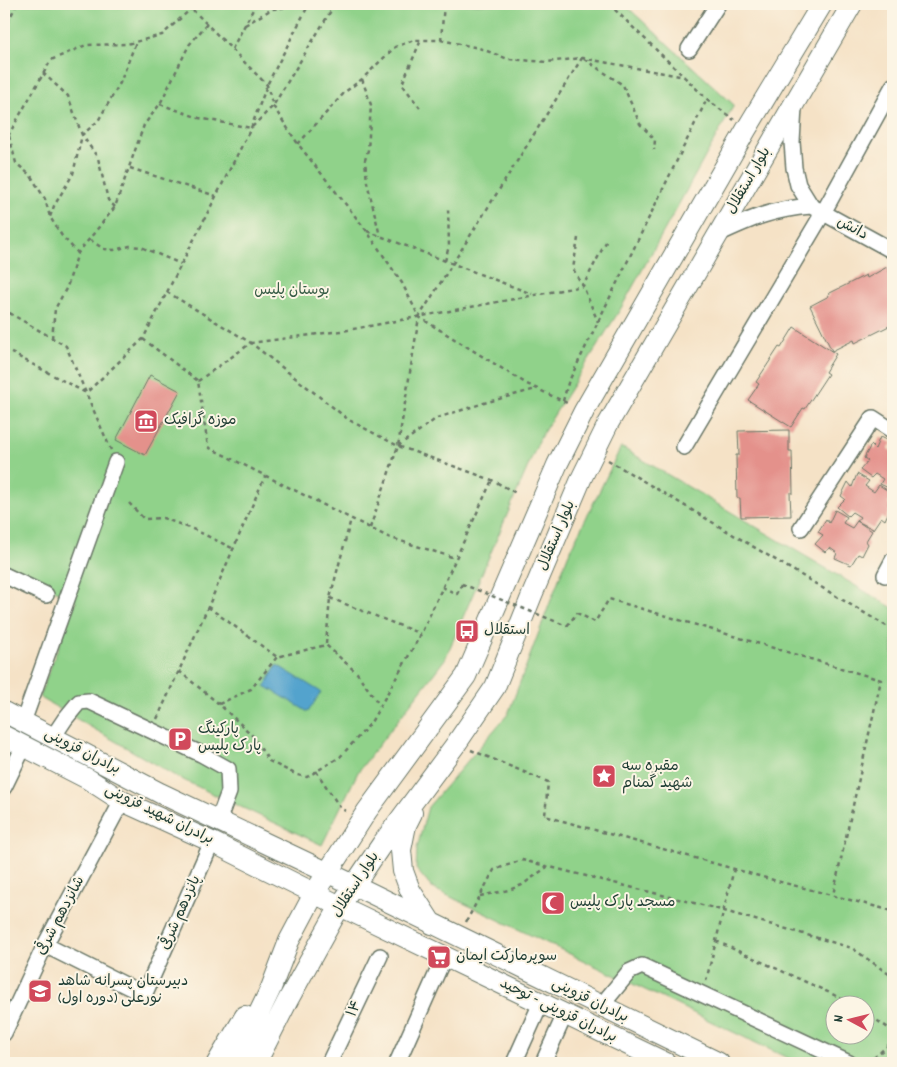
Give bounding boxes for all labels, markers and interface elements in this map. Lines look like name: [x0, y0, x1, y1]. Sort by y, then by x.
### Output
street label: بلوار استقلال: [721, 143, 777, 219]
street label: دانش: [832, 212, 872, 246]
park label: بوستان پلیس: [254, 280, 330, 302]
museum icon: موزه گرافیک: [133, 408, 159, 434]
place label: موزه گرافیک: [164, 410, 237, 432]
street label: بلوار استقلال: [532, 497, 582, 575]
bus stop icon: استقلال: [454, 618, 480, 644]
place label: استقلال: [484, 620, 530, 642]
place label: پارکینگ پارک پلیس: [198, 719, 261, 758]
street label: برادران قزوینی: [40, 723, 124, 781]
parking icon: پارکینگ پارک پلیس: [167, 726, 193, 752]
place label: مقبره سه شهید گمنام: [622, 756, 692, 795]
place icon: مقبره سه شهید گمنام: [591, 763, 617, 789]
street label: برادران شهید قزوینی: [101, 779, 217, 851]
street label: بلوار استقلال: [326, 848, 386, 922]
street label: پانزدهم شرقی: [153, 871, 207, 954]
street label: شانزدهم شرقی: [29, 872, 91, 960]
mosque icon: مسجد پارک پلیس: [540, 890, 566, 916]
place label: مسجد پارک پلیس: [570, 892, 675, 914]
supermarket icon: سوپرمارکت ایمان: [426, 944, 452, 970]
place label: سوپرمارکت ایمان: [456, 946, 557, 968]
place label: دبیرستان پسرانه شاهد نورعلی (دوره اول): [58, 971, 188, 1010]
street label: برادران قزوینی - توحید: [496, 973, 620, 1049]
street label: برادران قزوینی: [548, 973, 632, 1029]
school or university icon: دبیرستان پسرانه شاهد نورعلی (دوره اول): [27, 978, 53, 1004]
north arrow: [824, 994, 874, 1044]
street label: ۱۴: [342, 997, 368, 1021]
text: N: [829, 1014, 849, 1023]

